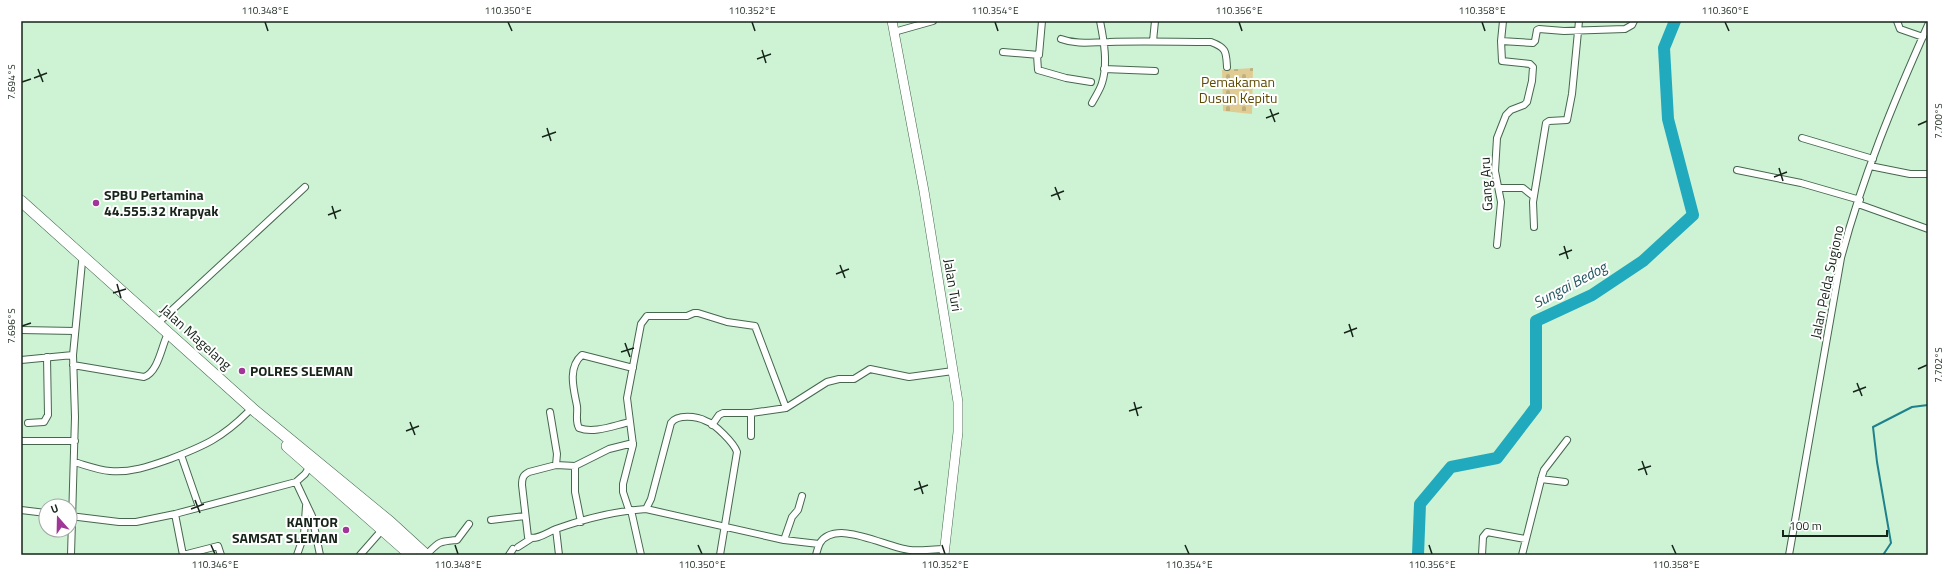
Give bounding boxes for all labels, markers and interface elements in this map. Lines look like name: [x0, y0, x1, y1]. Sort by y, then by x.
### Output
text: 110.348°E: [242, 3, 289, 18]
text: 110.350°E: [485, 3, 532, 18]
text: 110.352°E: [729, 3, 776, 18]
text: 110.354°E: [972, 3, 1019, 18]
text: 110.356°E: [1216, 3, 1263, 18]
text: 110.358°E: [1459, 3, 1506, 18]
text: 110.360°E: [1702, 3, 1749, 18]
text: 7.694°S: [4, 64, 19, 100]
park label: Pemakaman Dusun Kepitu: [1199, 71, 1277, 108]
text: 7.700°S: [1931, 103, 1946, 139]
street label: Gang Aru: [1474, 156, 1497, 212]
place label: SPBU Pertamina 44.555.32 Krapyak: [104, 184, 219, 221]
marker: SPBU Pertamina 44.555.32 Krapyak: [91, 198, 101, 208]
street label: Jalan Pelda Sugiono: [1804, 223, 1849, 341]
water label: Sungai Bedog: [1529, 254, 1613, 314]
street label: Jalan Turi: [939, 257, 968, 313]
street label: Jalan Magelang: [156, 299, 237, 375]
text: 7.696°S: [4, 308, 19, 344]
text: 7.702°S: [1931, 347, 1946, 383]
place label: POLRES SLEMAN: [250, 360, 353, 381]
marker: POLRES SLEMAN: [237, 366, 247, 376]
north arrow: [38, 498, 78, 538]
text: U: [48, 500, 61, 517]
place label: KANTOR SAMSAT SLEMAN: [232, 511, 338, 548]
scale bar: [1783, 512, 1887, 538]
text: 100 m: [1789, 516, 1822, 535]
marker: KANTOR SAMSAT SLEMAN: [341, 525, 351, 535]
text: 110.346°E: [192, 557, 239, 572]
text: 110.348°E: [435, 557, 482, 572]
text: 110.350°E: [679, 557, 726, 572]
text: 110.352°E: [922, 557, 969, 572]
text: 110.354°E: [1166, 557, 1213, 572]
text: 110.356°E: [1409, 557, 1456, 572]
text: 110.358°E: [1653, 557, 1700, 572]

